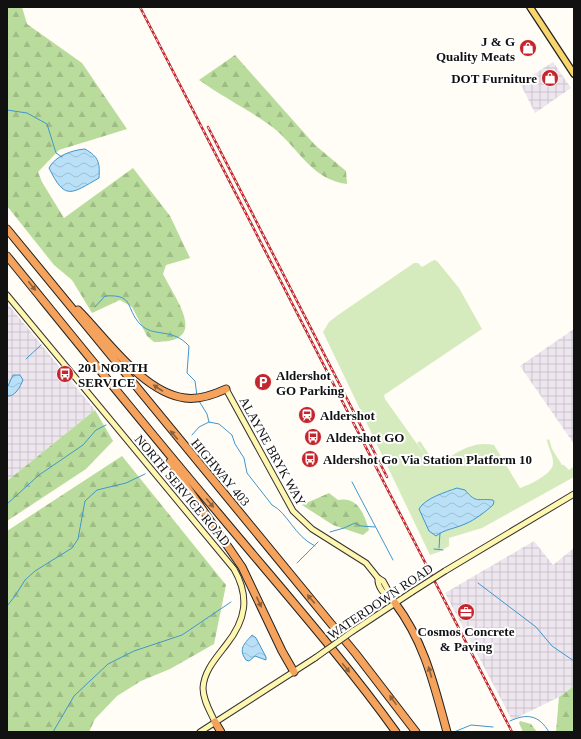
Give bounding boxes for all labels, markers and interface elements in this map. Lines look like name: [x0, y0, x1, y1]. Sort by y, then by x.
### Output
place label: J & G Quality Meats: [436, 34, 515, 64]
shop icon: J & G Quality Meats: [518, 38, 538, 58]
shop icon: DOT Furniture: [540, 68, 560, 88]
place label: DOT Furniture: [451, 71, 537, 86]
one-way arrow: [27, 281, 36, 292]
place label: 201 NORTH SERVICE: [78, 360, 148, 390]
bus stop icon: 201 NORTH SERVICE: [55, 364, 75, 384]
place label: Aldershot GO Parking: [276, 368, 345, 398]
parking icon: Aldershot GO Parking: [253, 372, 273, 392]
one-way arrow: [153, 384, 163, 392]
street label: ALAYNE BRYK WAY: [236, 394, 309, 509]
station icon: Aldershot: [297, 405, 317, 425]
place label: Aldershot: [320, 408, 376, 423]
bus stop icon: Aldershot GO: [303, 427, 323, 447]
one-way arrow: [170, 429, 179, 440]
place label: Aldershot GO: [326, 430, 404, 445]
street label: NORTH SERVICE ROAD: [132, 432, 234, 549]
street label: HIGHWAY 403: [188, 436, 253, 509]
bus stop icon: Aldershot Go Via Station Platform 10: [300, 449, 320, 469]
place label: Aldershot Go Via Station Platform 10: [323, 452, 532, 467]
one-way arrow: [205, 498, 214, 509]
street label: WATERDOWN ROAD: [325, 561, 436, 642]
one-way arrow: [307, 594, 315, 605]
one-way arrow: [256, 596, 262, 608]
office icon: Cosmos Concrete & Paving: [456, 602, 476, 622]
place label: Cosmos Concrete & Paving: [418, 624, 515, 654]
one-way arrow: [342, 663, 351, 674]
one-way arrow: [427, 665, 433, 677]
one-way arrow: [389, 695, 397, 706]

